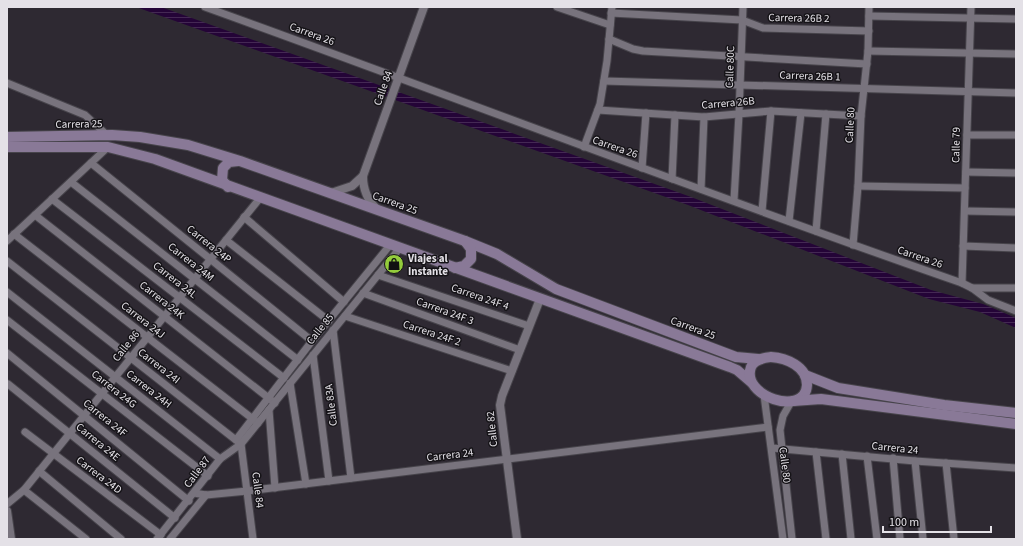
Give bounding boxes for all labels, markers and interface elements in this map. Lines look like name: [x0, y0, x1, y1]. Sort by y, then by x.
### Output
street label: Carrera 26B 2: [768, 10, 830, 26]
street label: Carrera 26: [287, 19, 337, 49]
street label: Calle 80C: [722, 46, 738, 88]
street label: Carrera 26B 1: [779, 67, 841, 85]
street label: Calle 84: [370, 68, 396, 107]
street label: Carrera 26B: [701, 93, 756, 113]
street label: Calle 80: [842, 107, 858, 143]
street label: Carrera 25: [55, 116, 103, 132]
street label: Calle 79: [948, 127, 964, 163]
street label: Carrera 26: [590, 132, 640, 162]
street label: Carrera 25: [370, 188, 420, 218]
street label: Carrera 24P: [184, 221, 234, 267]
street label: Carrera 24M: [165, 239, 217, 285]
street label: Carrera 26: [895, 242, 945, 272]
place label: Viajes al Instante: [407, 251, 449, 279]
shop icon: Viajes al Instante: [383, 253, 405, 275]
street label: Carrera 24L: [150, 258, 201, 302]
street label: Carrera 24K: [136, 278, 188, 323]
street label: Carrera 24F 4: [449, 280, 511, 314]
street label: Carrera 24F 3: [414, 294, 476, 328]
street label: Carrera 24J: [118, 298, 168, 342]
street label: Calle 85: [303, 310, 337, 348]
street label: Carrera 25: [668, 313, 718, 343]
street label: Carrera 24F 2: [401, 317, 463, 349]
street label: Calle 86: [109, 327, 143, 365]
street label: Carrera 24I: [135, 345, 183, 387]
street label: Carrera 24H: [123, 366, 175, 412]
street label: Carrera 24G: [88, 367, 140, 412]
street label: Calle 83A: [321, 383, 341, 427]
street label: Carrera 24F: [80, 396, 131, 441]
street label: Calle 82: [483, 410, 501, 448]
street label: Carrera 24E: [73, 420, 123, 465]
street label: Carrera 24: [871, 438, 920, 458]
street label: Carrera 24: [426, 445, 475, 465]
street label: Calle 80: [775, 446, 795, 484]
street label: Carrera 24D: [73, 453, 125, 497]
street label: Calle 87: [180, 453, 214, 491]
street label: Calle 84: [248, 471, 268, 509]
scale bar: [883, 508, 991, 534]
text: 100 m: [889, 514, 919, 531]

